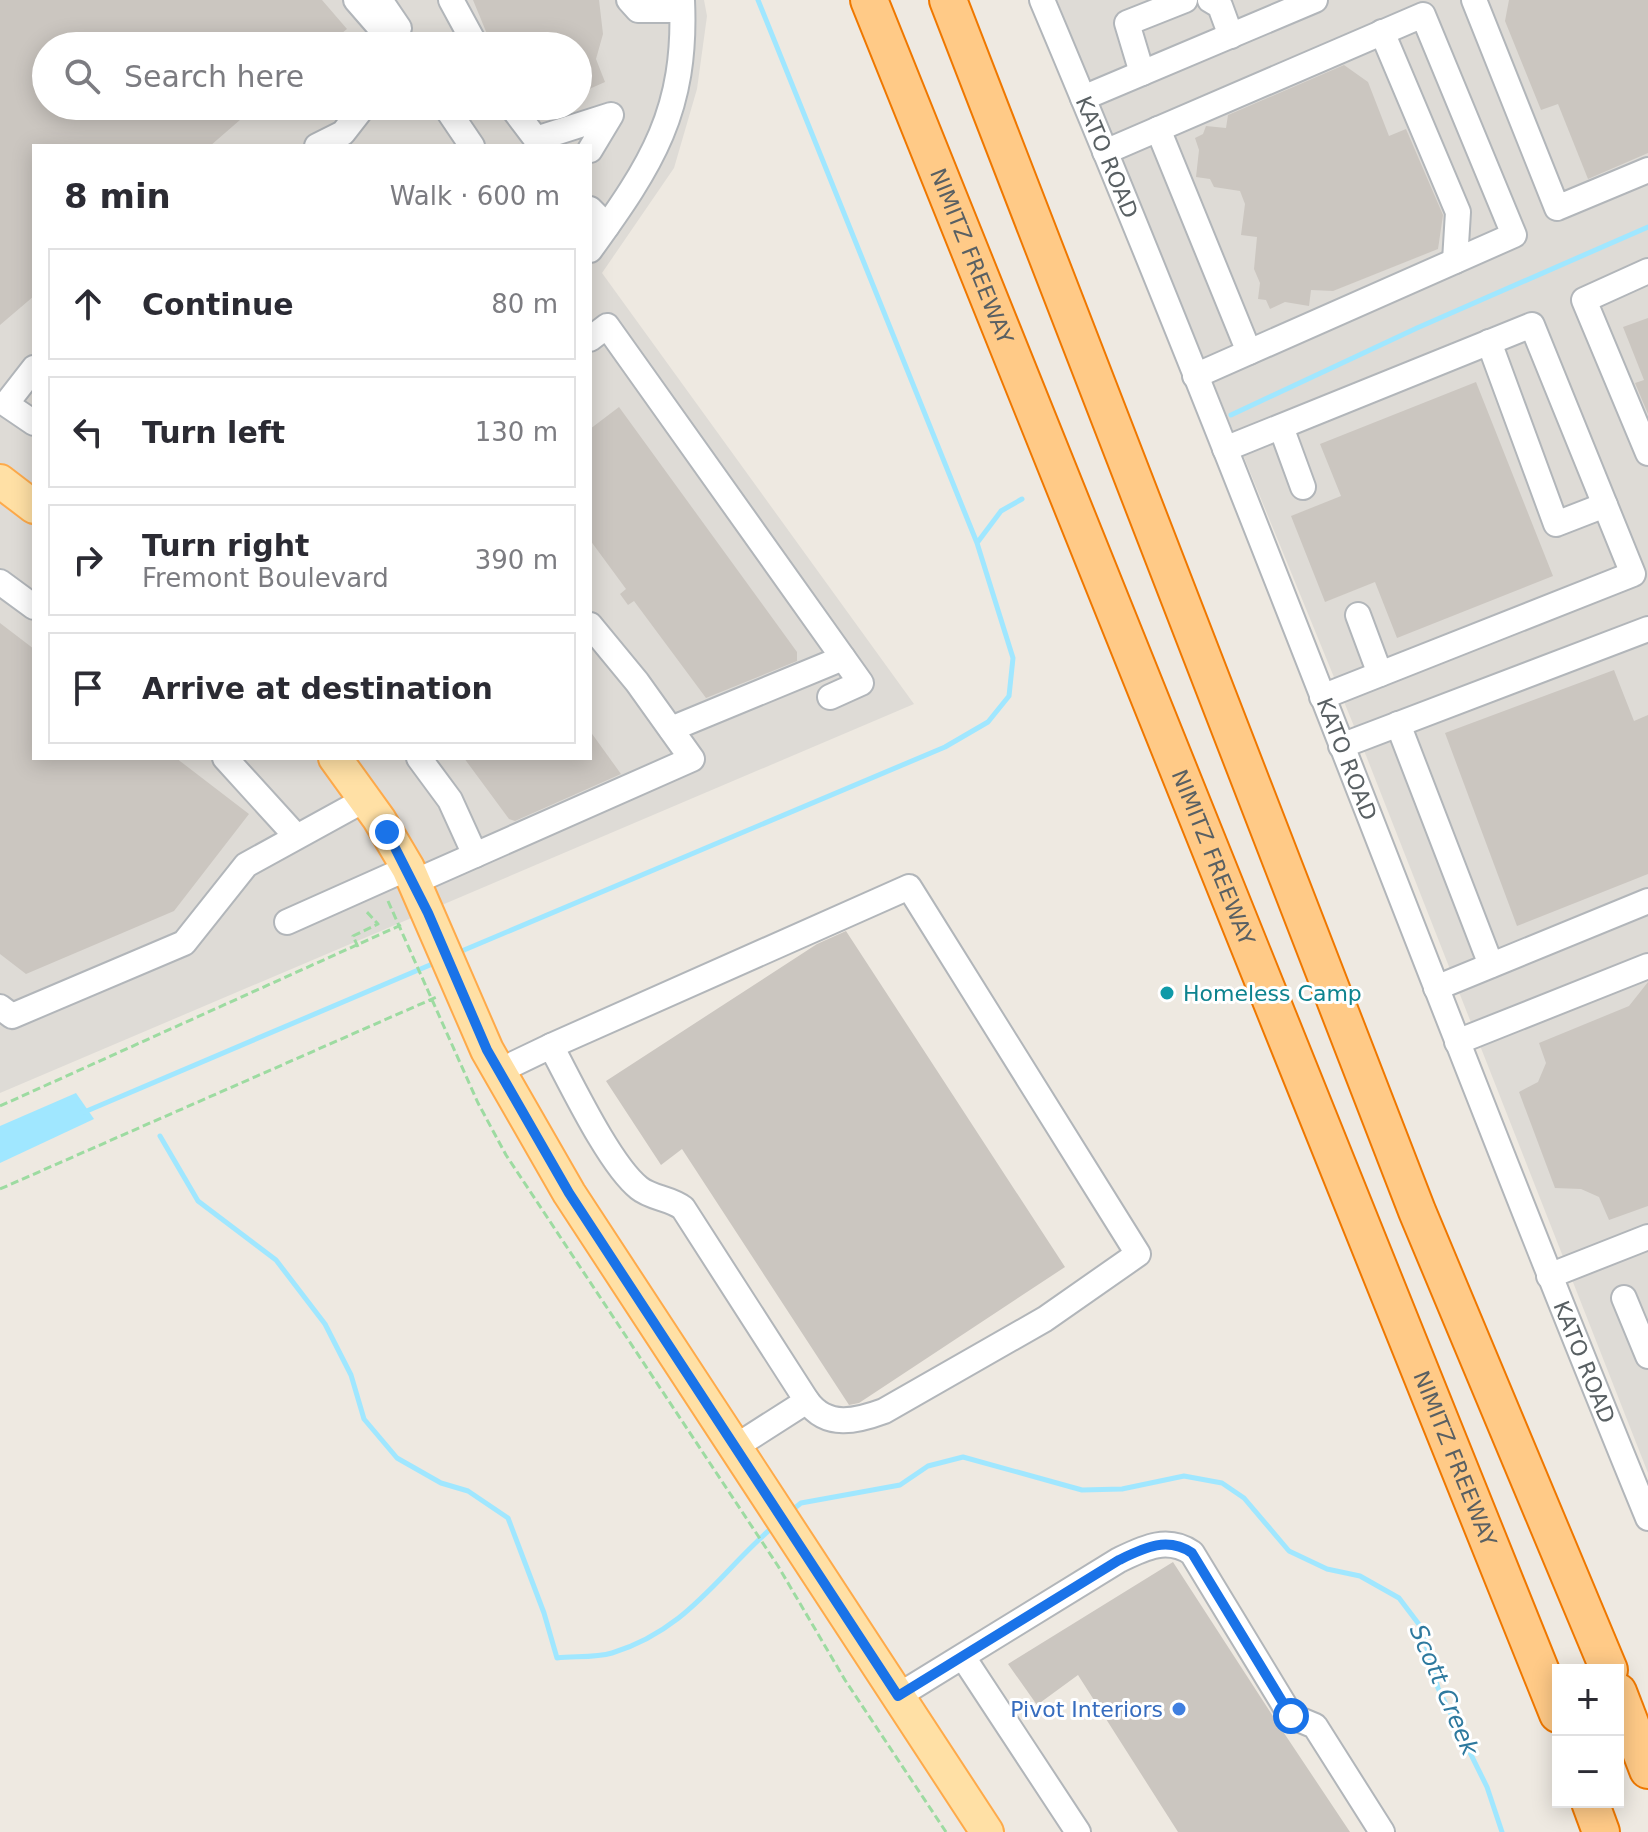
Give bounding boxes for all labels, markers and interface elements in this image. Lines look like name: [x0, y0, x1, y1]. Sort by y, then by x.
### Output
search box: [32, 32, 592, 120]
icon: search: [60, 54, 104, 98]
text: Search here: [124, 59, 304, 94]
street label: KATO ROAD: [1071, 92, 1143, 222]
street label: NIMITZ FREEWAY: [925, 165, 1019, 348]
text: 8 min: [64, 176, 171, 216]
text: Walk · 600 m: [390, 181, 560, 211]
icon: ahead: [66, 282, 110, 326]
text: Continue: [142, 287, 294, 322]
text: 80 m: [491, 289, 558, 319]
icon: left: [66, 410, 110, 454]
text: Turn left: [142, 415, 285, 450]
text: 130 m: [475, 417, 558, 447]
text: Turn right: [142, 528, 309, 563]
icon: right: [66, 538, 110, 582]
text: 390 m: [475, 545, 558, 575]
text: Fremont Boulevard: [142, 563, 389, 593]
icon: arrive: [66, 666, 110, 710]
text: Arrive at destination: [142, 671, 493, 706]
street label: KATO ROAD: [1312, 694, 1382, 824]
street label: NIMITZ FREEWAY: [1167, 766, 1260, 949]
route end: [369, 814, 405, 850]
place label: Homeless Camp: [1183, 981, 1362, 1006]
marker: Homeless Camp: [1158, 984, 1176, 1002]
street label: KATO ROAD: [1549, 1297, 1620, 1427]
street label: NIMITZ FREEWAY: [1409, 1367, 1502, 1551]
water label: Scott Creek: [1404, 1620, 1485, 1761]
map controls: [1552, 1664, 1624, 1808]
button: +: [1552, 1664, 1624, 1736]
place label: Pivot Interiors: [1010, 1697, 1163, 1722]
route start: [1273, 1698, 1309, 1734]
marker: Pivot Interiors: [1170, 1700, 1188, 1718]
button: −: [1552, 1736, 1624, 1808]

